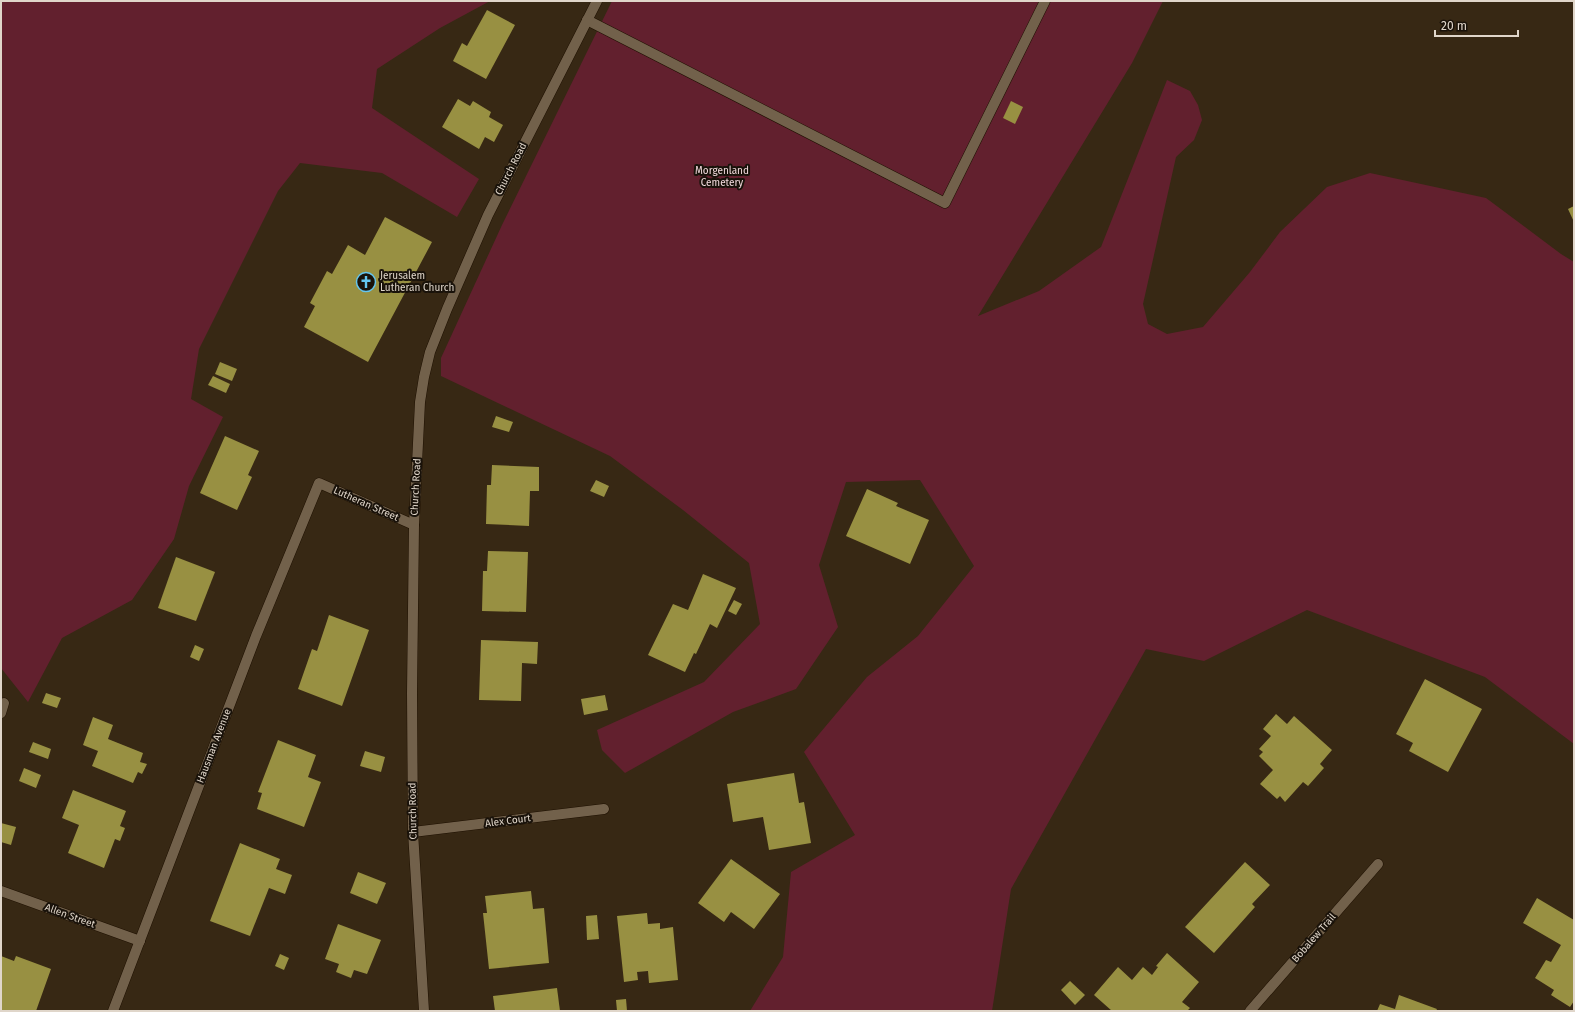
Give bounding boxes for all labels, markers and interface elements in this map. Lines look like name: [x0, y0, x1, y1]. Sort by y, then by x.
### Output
scale bar: [1435, 12, 1518, 38]
text: 20 m: [1441, 19, 1467, 33]
street label: Church Road: [493, 141, 529, 197]
park label: Morgenland Cemetery: [695, 165, 749, 189]
place label: Jerusalem Lutheran Church: [380, 270, 454, 294]
church icon: Jerusalem Lutheran Church: [355, 271, 377, 293]
street label: Church Road: [409, 458, 423, 516]
street label: Lutheran Street: [332, 484, 401, 524]
street label: Hausman Avenue: [194, 707, 234, 785]
street label: Church Road: [407, 782, 419, 840]
street label: Alex Court: [484, 812, 532, 830]
street label: Allen Street: [43, 901, 97, 931]
street label: Bobalew Trail: [1290, 911, 1339, 965]

